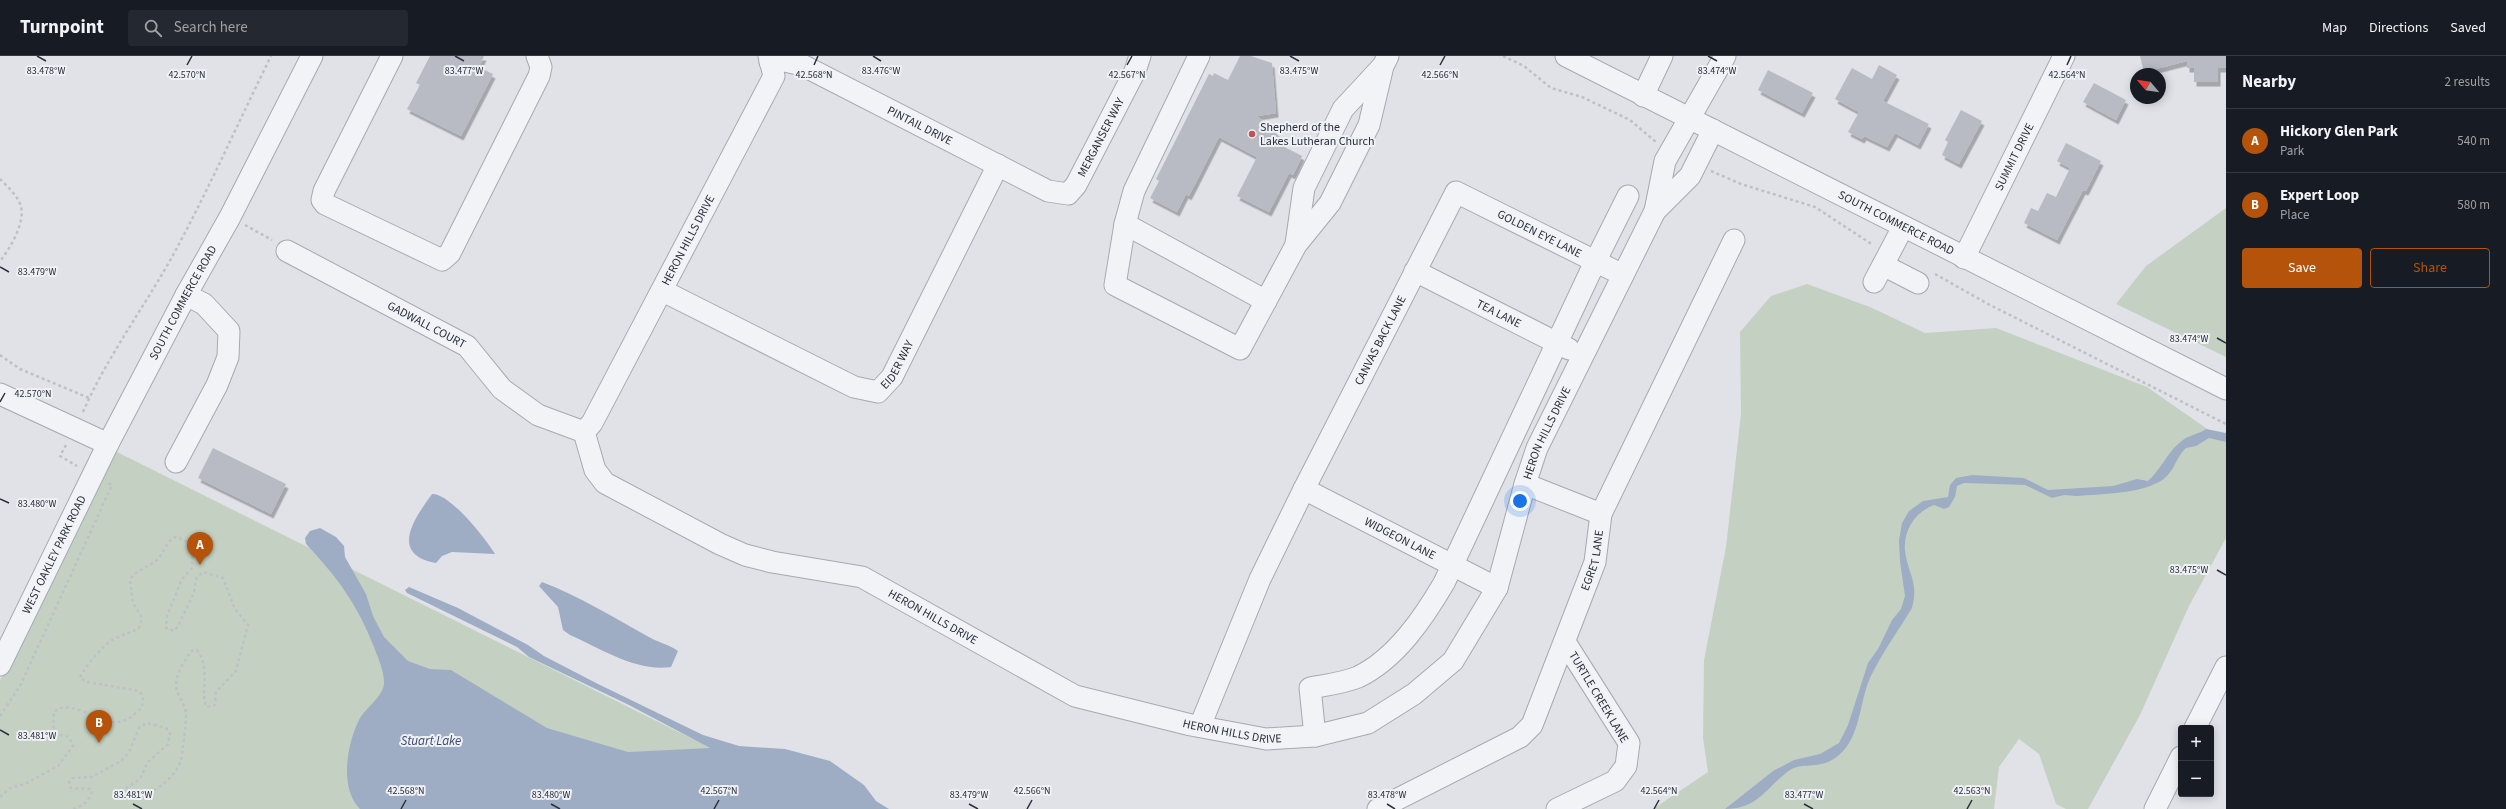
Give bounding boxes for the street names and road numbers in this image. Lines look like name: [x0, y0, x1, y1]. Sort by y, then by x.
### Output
street label: MERGANSER WAY: [1074, 95, 1129, 180]
street label: PINTAIL DRIVE: [884, 102, 955, 150]
street label: SUMMIT DRIVE: [1991, 120, 2039, 194]
street label: SOUTH COMMERCE ROAD: [1835, 187, 1957, 260]
street label: HERON HILLS DRIVE: [658, 192, 719, 289]
street label: GOLDEN EYE LANE: [1494, 206, 1585, 262]
street label: SOUTH COMMERCE ROAD: [145, 242, 221, 363]
street label: CANVAS BACK LANE: [1350, 293, 1411, 388]
street label: TEA LANE: [1473, 295, 1524, 332]
street label: GADWALL COURT: [384, 297, 469, 353]
street label: EIDER WAY: [877, 337, 918, 393]
street label: HERON HILLS DRIVE: [1519, 384, 1575, 482]
street label: WEST OAKLEY PARK ROAD: [18, 493, 91, 617]
street label: WIDGEON LANE: [1361, 513, 1439, 564]
street label: EGRET LANE: [1577, 529, 1608, 593]
street label: HERON HILLS DRIVE: [885, 585, 981, 649]
street label: TURTLE CREEK LANE: [1565, 648, 1633, 746]
street label: HERON HILLS DRIVE: [1181, 715, 1282, 748]

